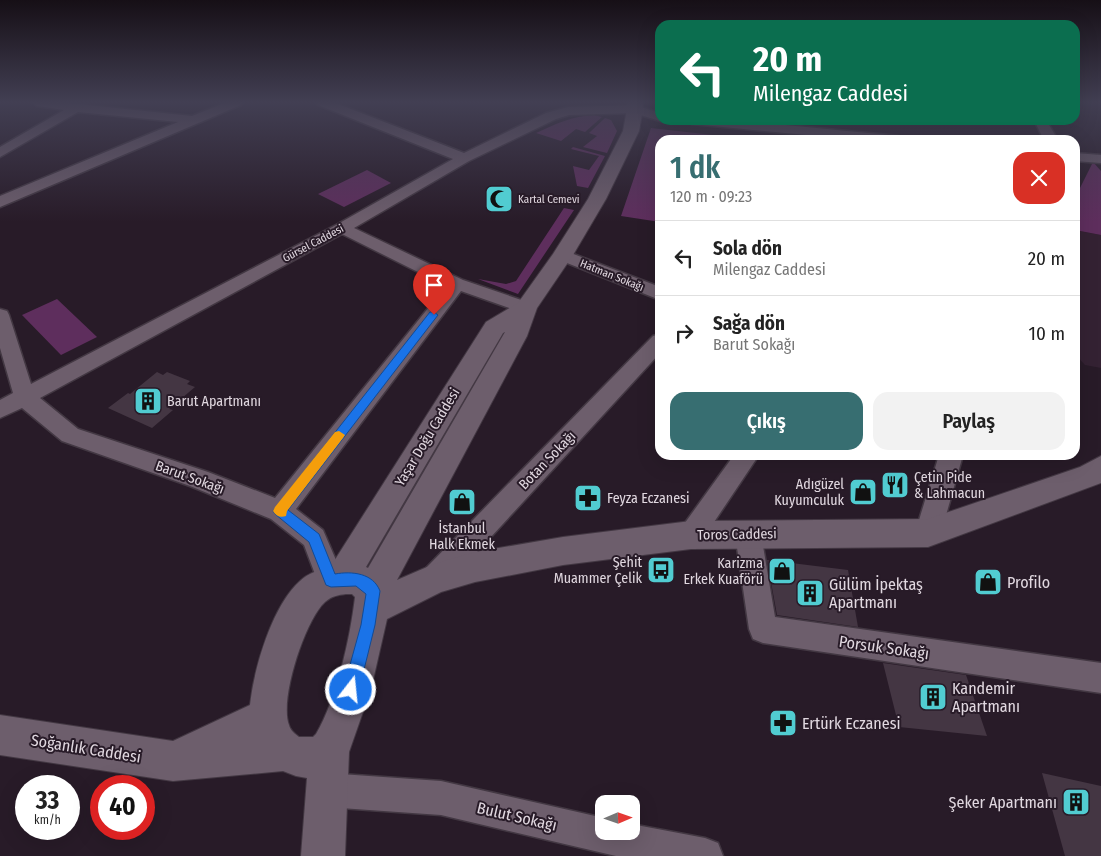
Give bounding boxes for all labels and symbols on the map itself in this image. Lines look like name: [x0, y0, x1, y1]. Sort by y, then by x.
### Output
mosque icon: Kartal Cemevi: [484, 184, 514, 214]
place label: Kartal Cemevi: [518, 193, 580, 206]
street label: Gürsel Caddesi: [281, 222, 346, 265]
street label: Hatman Sokağı: [578, 257, 645, 294]
pin: [413, 264, 455, 315]
street label: Yaşar Doğu Caddesi: [391, 385, 463, 489]
building icon: Barut Apartmanı: [133, 386, 163, 416]
place label: Barut Apartmanı: [167, 393, 261, 410]
street label: Botan Sokağı: [515, 428, 579, 493]
street label: Barut Sokağı: [153, 457, 227, 498]
place label: Çetin Pide & Lahmacun: [914, 469, 985, 502]
restaurant icon: Çetin Pide & Lahmacun: [880, 470, 910, 500]
place label: Adıgüzel Kuyumculuk: [774, 476, 844, 509]
shop icon: Adıgüzel Kuyumculuk: [848, 477, 878, 507]
pharmacy icon: Feyza Eczanesi: [573, 483, 603, 513]
shop icon: İstanbul Halk Ekmek: [447, 487, 477, 517]
place label: Feyza Eczanesi: [607, 490, 690, 507]
place label: İstanbul Halk Ekmek: [429, 520, 495, 553]
street label: Toros Caddesi: [697, 525, 777, 544]
place label: Şehit Muammer Çelik: [554, 554, 642, 587]
bus stop icon: Şehit Muammer Çelik: [646, 555, 676, 585]
place label: Karizma Erkek Kuaförü: [683, 555, 763, 588]
shop icon: Karizma Erkek Kuaförü: [767, 556, 797, 586]
shop icon: Profilo: [973, 567, 1003, 597]
place label: Profilo: [1007, 573, 1050, 592]
place label: Gülüm İpektaş Apartmanı: [829, 575, 923, 612]
building icon: Gülüm İpektaş Apartmanı: [795, 578, 825, 608]
street label: Porsuk Sokağı: [838, 632, 930, 663]
position arrow: [324, 663, 376, 715]
place label: Kandemir Apartmanı: [952, 679, 1020, 716]
building icon: Kandemir Apartmanı: [918, 682, 948, 712]
pharmacy icon: Ertürk Eczanesi: [768, 708, 798, 738]
place label: Ertürk Eczanesi: [802, 714, 901, 733]
street label: Soğanlık Caddesi: [30, 730, 142, 767]
speed limit sign: 40: [90, 775, 155, 840]
building icon: Şeker Apartmanı: [1061, 787, 1091, 817]
place label: Şeker Apartmanı: [949, 793, 1057, 812]
north arrow: [595, 795, 640, 840]
street label: Bulut Sokağı: [475, 798, 559, 835]

